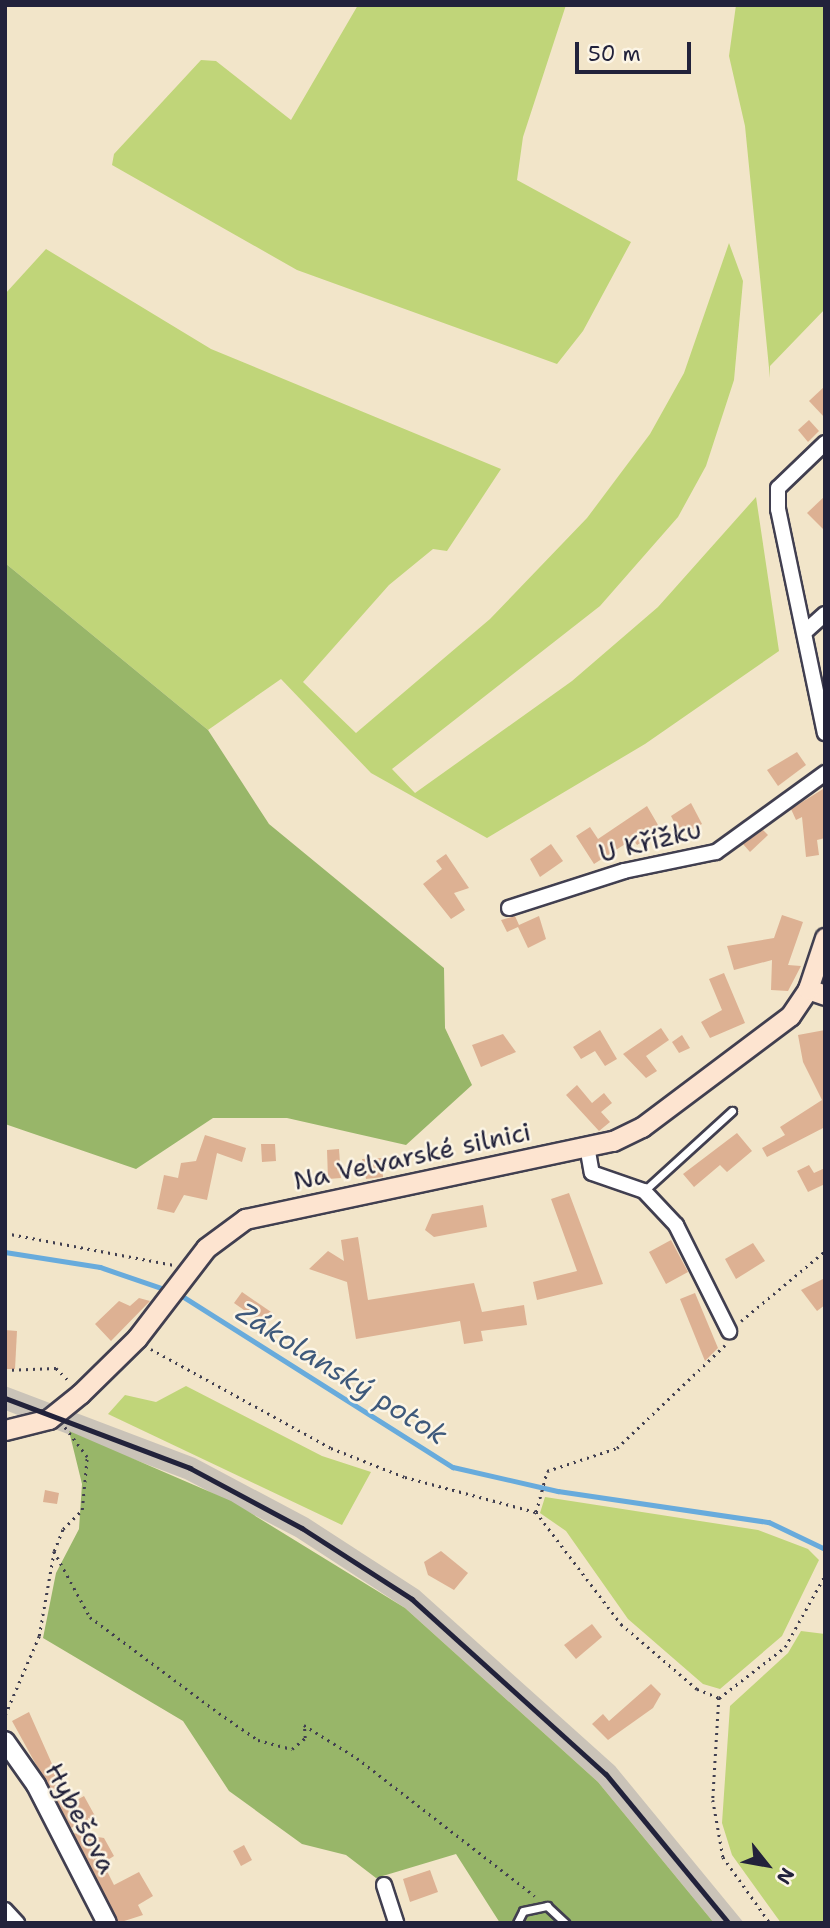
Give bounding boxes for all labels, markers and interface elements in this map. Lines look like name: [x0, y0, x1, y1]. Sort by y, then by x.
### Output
scale bar: [578, 28, 694, 72]
text: 50 m: [588, 40, 641, 68]
street label: U Křížku: [595, 813, 705, 869]
street label: Na Velvarské silnici: [290, 1116, 534, 1196]
water label: Zákolanský potok: [230, 1294, 454, 1452]
street label: Hybešova: [39, 1757, 123, 1879]
north arrow: [732, 1830, 802, 1900]
text: N: [771, 1863, 800, 1889]

